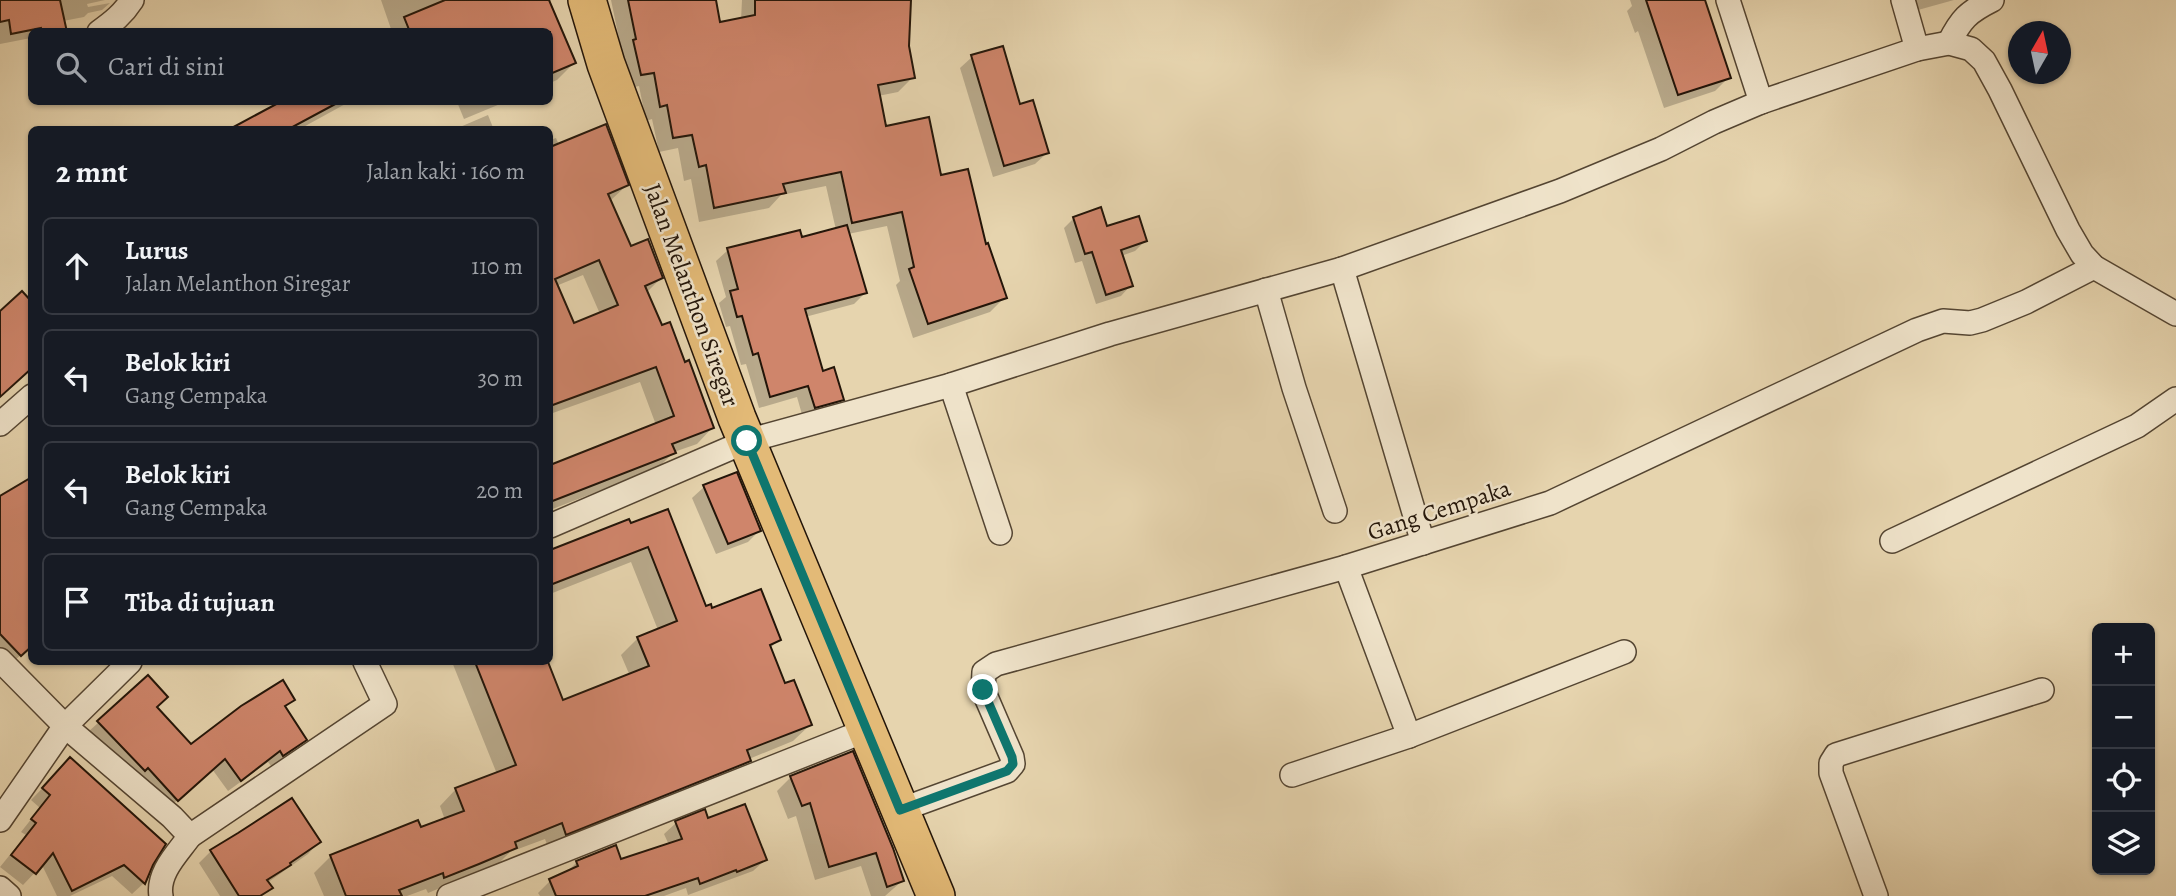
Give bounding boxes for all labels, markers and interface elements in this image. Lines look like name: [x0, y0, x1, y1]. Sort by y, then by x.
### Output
north arrow: [2008, 21, 2071, 84]
search box: [28, 28, 553, 105]
icon: search: [52, 48, 90, 86]
text: Cari di sini: [108, 49, 225, 84]
text: 2 mnt: [56, 152, 128, 192]
text: Jalan kaki · 160 m: [366, 156, 525, 187]
street label: Jalan Melanthon Siregar: [637, 179, 747, 411]
text: Lurus: [125, 233, 188, 268]
icon: ahead: [58, 247, 96, 285]
text: 110 m: [471, 251, 523, 282]
text: Jalan Melanthon Siregar: [125, 268, 351, 299]
text: Belok kiri: [125, 345, 231, 380]
icon: left: [58, 359, 96, 397]
text: 30 m: [477, 363, 523, 394]
text: Gang Cempaka: [125, 380, 267, 411]
route start: [731, 425, 762, 456]
text: Belok kiri: [125, 457, 231, 492]
icon: left: [58, 471, 96, 509]
street label: Gang Cempaka: [1363, 472, 1515, 548]
text: 20 m: [476, 475, 523, 506]
text: Gang Cempaka: [125, 492, 267, 523]
icon: arrive: [58, 583, 96, 621]
text: Tiba di tujuan: [125, 585, 275, 620]
map controls: [2092, 623, 2155, 875]
button: +: [2092, 623, 2155, 686]
route end: [967, 674, 998, 705]
button: −: [2092, 686, 2155, 749]
button: locate: [2092, 749, 2155, 812]
button: layers: [2092, 812, 2155, 875]

